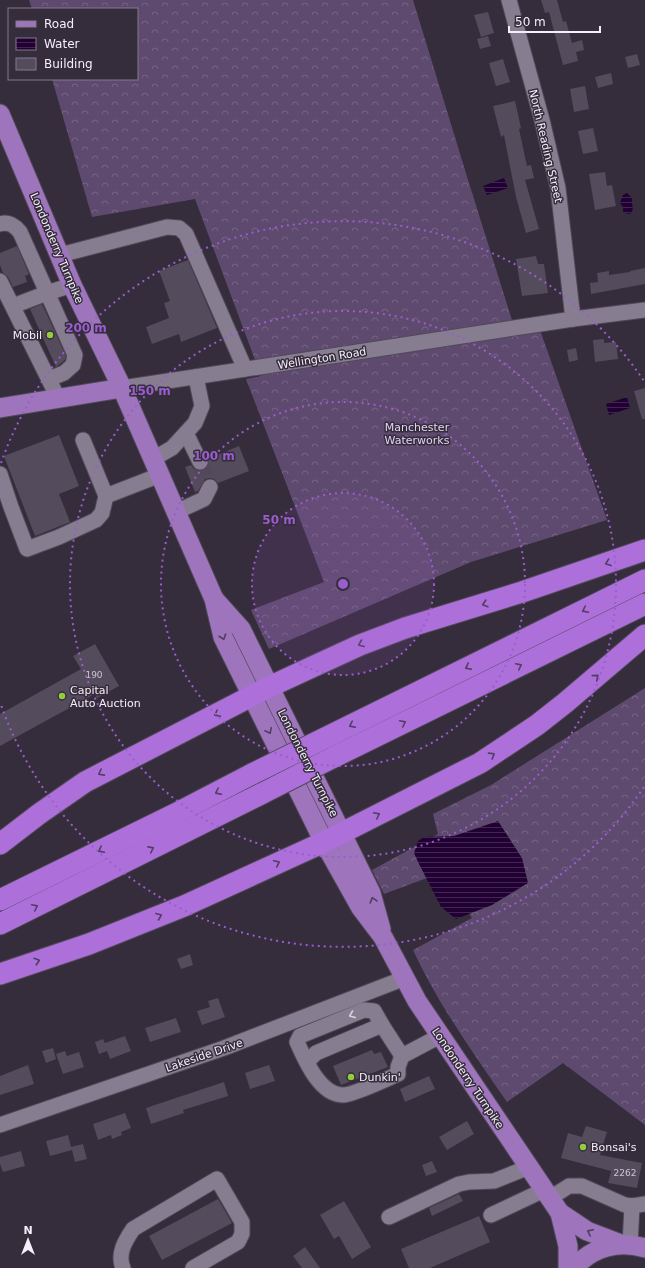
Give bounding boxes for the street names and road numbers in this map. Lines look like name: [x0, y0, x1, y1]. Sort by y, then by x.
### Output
street label: North Reading Street: [526, 88, 565, 205]
street label: Londonderry Turnpike: [27, 191, 86, 306]
street label: Wellington Road: [277, 345, 367, 372]
street label: Londonderry Turnpike: [275, 707, 340, 819]
street label: Londonderry Turnpike: [429, 1025, 506, 1131]
street label: Lakeside Drive: [164, 1036, 245, 1075]

